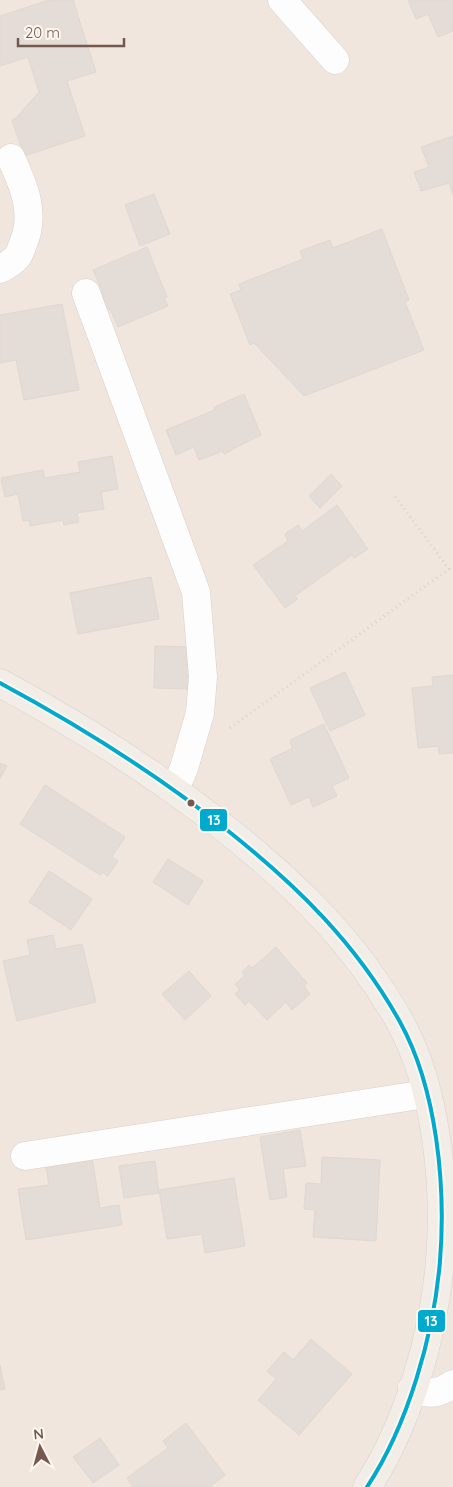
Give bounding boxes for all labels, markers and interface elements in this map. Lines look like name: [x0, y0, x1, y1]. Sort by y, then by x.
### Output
scale bar: [18, 15, 124, 47]
text: 20 m: [25, 23, 60, 42]
unlabelled marker: [186, 798, 196, 808]
line badge: 13: [199, 808, 228, 832]
text: 13: [208, 811, 220, 829]
line badge: 13: [417, 1309, 446, 1333]
text: 13: [425, 1312, 437, 1330]
north arrow: [15, 1422, 65, 1472]
text: N: [33, 1425, 45, 1444]

